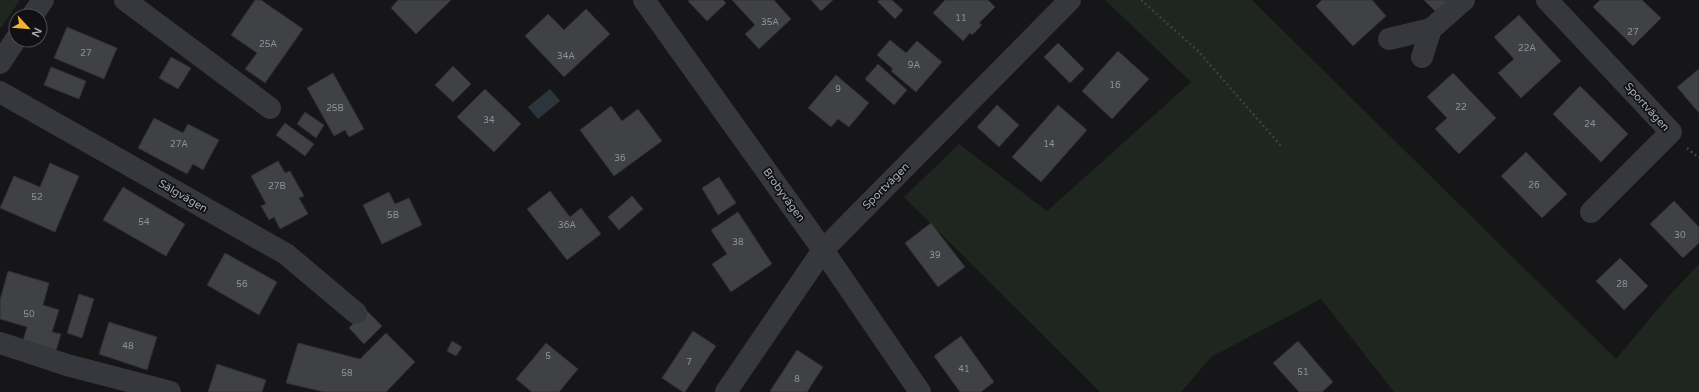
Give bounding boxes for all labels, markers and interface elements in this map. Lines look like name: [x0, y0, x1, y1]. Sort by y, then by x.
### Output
north arrow: [8, 8, 48, 48]
house number: 11: [955, 13, 967, 24]
house number: 35A: [761, 17, 779, 28]
text: N: [29, 25, 44, 39]
house number: 27: [1627, 27, 1639, 38]
house number: 25A: [259, 39, 277, 50]
house number: 22A: [1518, 43, 1536, 54]
house number: 27: [80, 48, 92, 59]
house number: 34A: [557, 51, 575, 62]
house number: 9A: [908, 60, 920, 71]
house number: 16: [1109, 80, 1121, 91]
street label: Sportvägen: [1622, 80, 1672, 134]
house number: 9: [835, 84, 841, 95]
house number: 22: [1455, 102, 1467, 113]
house number: 25B: [326, 103, 344, 114]
house number: 34: [483, 115, 495, 126]
house number: 24: [1584, 119, 1596, 130]
house number: 27A: [170, 139, 188, 150]
house number: 14: [1043, 139, 1055, 150]
house number: 36: [614, 153, 626, 164]
street label: Sportvägen: [860, 160, 912, 212]
street label: Brobyvägen: [760, 166, 808, 224]
street label: Sälgvägen: [156, 177, 210, 215]
house number: 26: [1528, 180, 1540, 191]
house number: 27B: [268, 181, 286, 192]
house number: 52: [31, 192, 43, 203]
house number: 5B: [387, 210, 399, 221]
house number: 54: [138, 217, 150, 228]
house number: 36A: [558, 220, 576, 231]
house number: 30: [1674, 230, 1686, 241]
house number: 38: [732, 237, 744, 248]
house number: 39: [929, 250, 941, 261]
house number: 56: [236, 279, 248, 290]
house number: 28: [1616, 279, 1628, 290]
house number: 50: [23, 309, 35, 320]
house number: 48: [122, 341, 134, 352]
house number: 5: [545, 351, 551, 362]
house number: 7: [686, 357, 692, 368]
house number: 41: [958, 364, 970, 375]
house number: 51: [1297, 367, 1309, 378]
house number: 58: [341, 368, 353, 379]
house number: 8: [794, 374, 800, 385]

